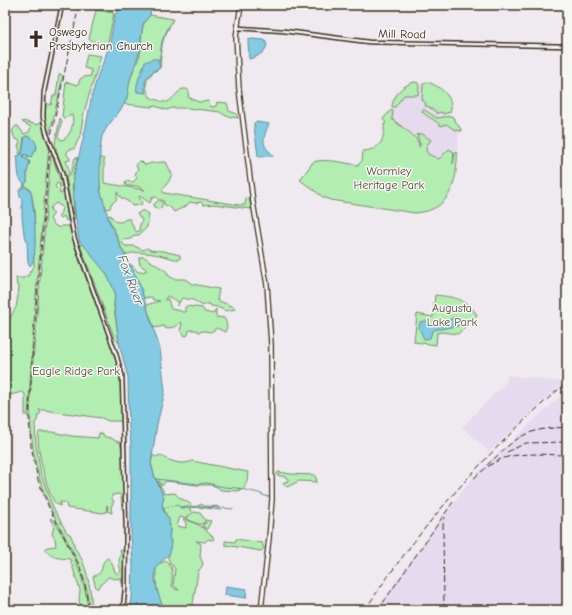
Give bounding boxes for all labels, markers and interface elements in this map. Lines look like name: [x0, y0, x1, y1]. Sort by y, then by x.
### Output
place label: Oswego Presbyterian Church: [49, 25, 153, 53]
street label: Mill Road: [378, 27, 426, 41]
church icon: Oswego Presbyterian Church: [26, 29, 46, 49]
park label: Wormley Heritage Park: [354, 164, 425, 192]
water label: Fox River: [115, 253, 148, 308]
park label: Augusta Lake Park: [427, 301, 477, 329]
park label: Eagle Ridge Park: [32, 364, 120, 378]

